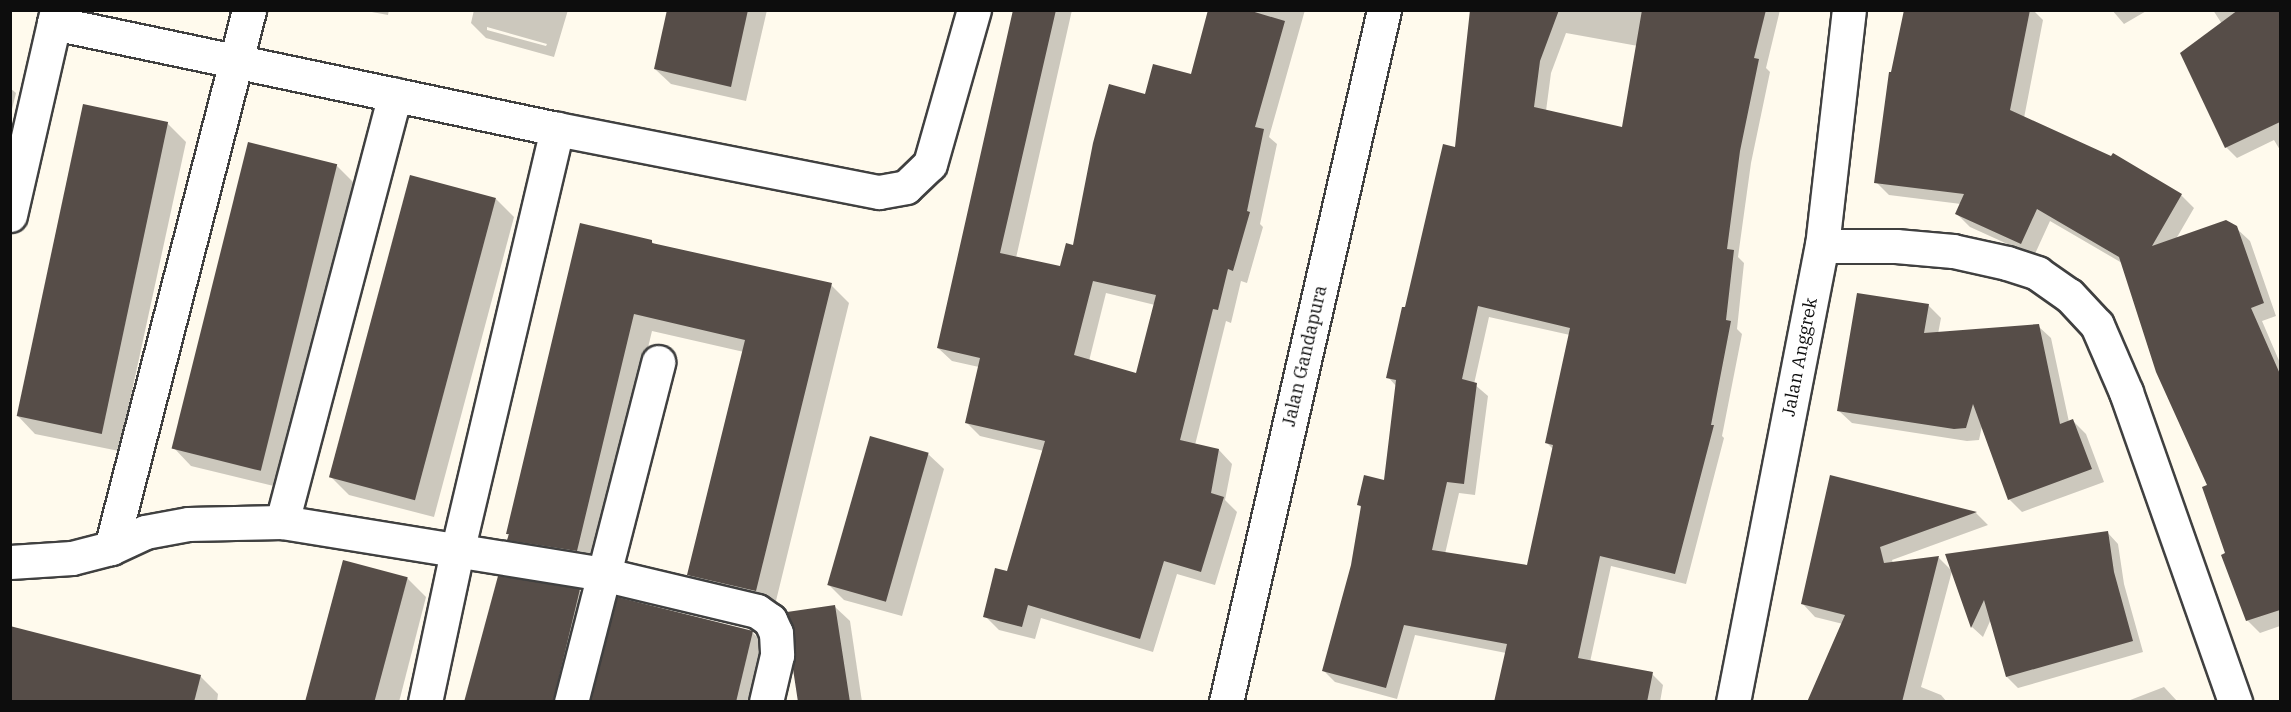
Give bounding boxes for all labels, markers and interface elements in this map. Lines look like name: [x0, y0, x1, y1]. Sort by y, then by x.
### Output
street label: Jalan Gandapura: [1278, 283, 1332, 429]
street label: Jalan Anggrek: [1778, 296, 1822, 418]

